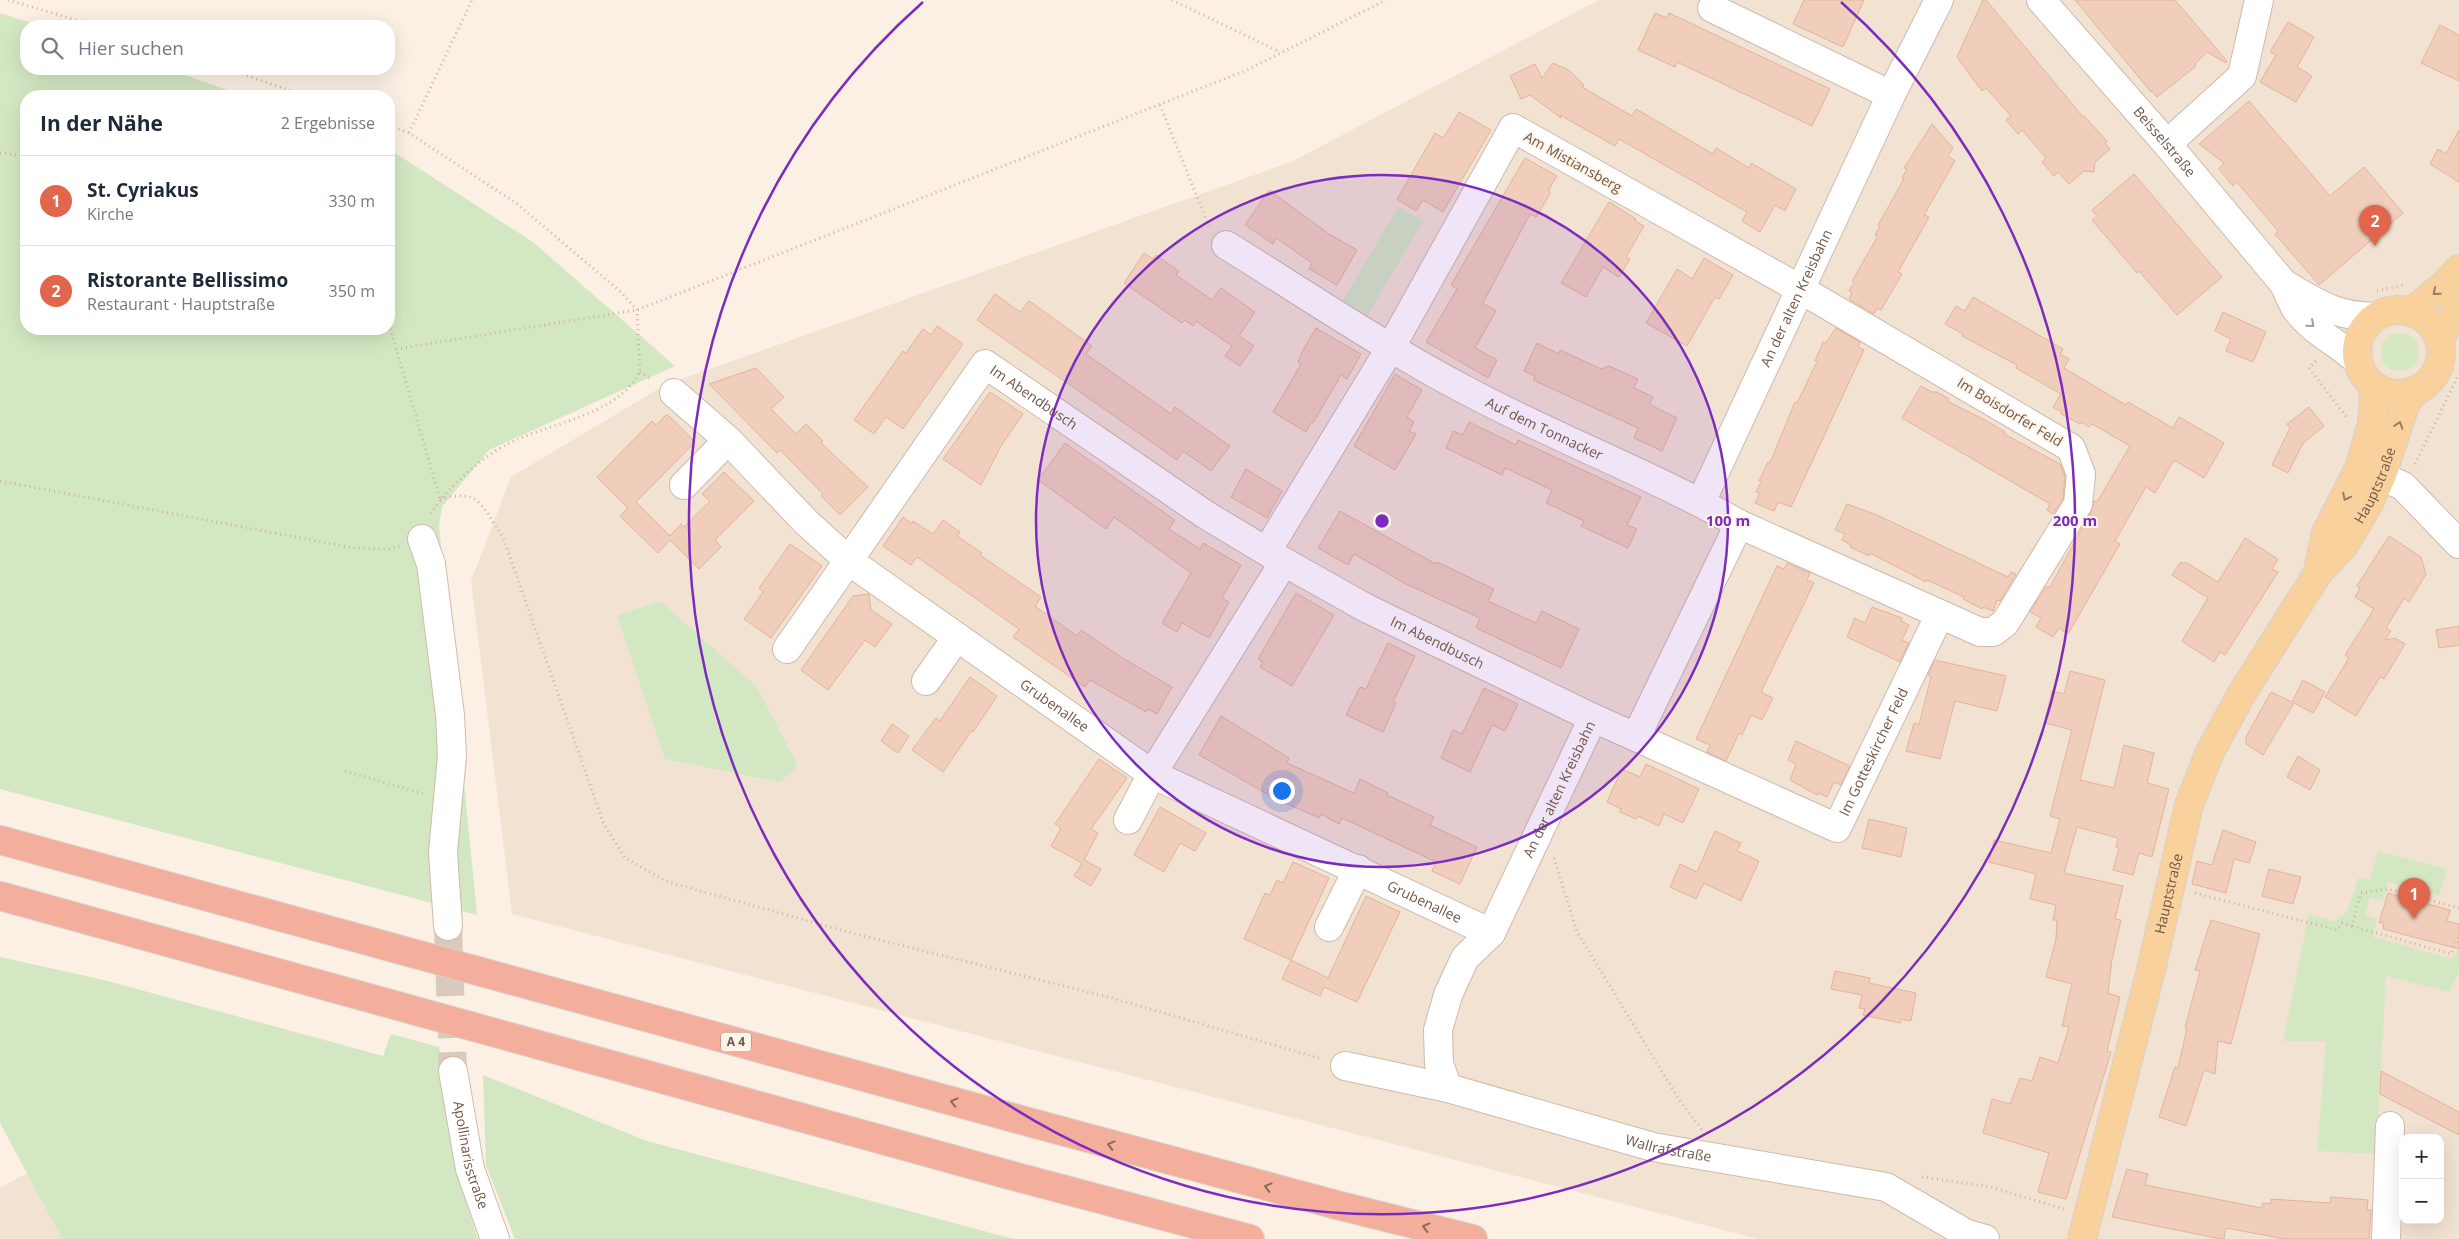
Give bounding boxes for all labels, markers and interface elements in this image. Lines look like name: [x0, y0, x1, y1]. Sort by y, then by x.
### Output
search box: [20, 20, 395, 75]
icon: search: [38, 34, 66, 62]
text: Hier suchen: [78, 35, 184, 61]
street label: Beisselstraße: [2129, 102, 2201, 181]
text: In der Nähe: [40, 109, 163, 137]
text: 2 Ergebnisse: [281, 112, 375, 134]
street label: Am Mistiansberg: [1521, 127, 1626, 197]
text: St. Cyriakus: [87, 177, 199, 203]
text: 1: [51, 190, 61, 212]
text: 330 m: [329, 190, 375, 212]
text: Kirche: [87, 203, 134, 225]
pin: 2: [2359, 205, 2391, 246]
street label: An der alten Kreisbahn: [1756, 226, 1836, 370]
text: Ristorante Bellissimo: [87, 267, 288, 293]
text: 2: [51, 280, 61, 302]
text: 350 m: [329, 280, 375, 302]
one-way arrow: [2433, 286, 2442, 294]
text: Restaurant · Hauptstraße: [87, 293, 275, 315]
one-way arrow: [2305, 318, 2314, 327]
street label: Im Abendbusch: [986, 360, 1082, 434]
street label: Im Boisdorfer Feld: [1954, 373, 2067, 451]
street label: Auf dem Tonnacker: [1483, 392, 1607, 464]
one-way arrow: [2393, 421, 2403, 429]
street label: Hauptstraße: [2349, 444, 2400, 527]
one-way arrow: [2342, 492, 2352, 501]
text: 100 m: [1706, 510, 1750, 530]
text: 200 m: [2053, 510, 2097, 530]
centre of rings: [1373, 512, 1391, 530]
street label: Im Abendbusch: [1387, 611, 1488, 673]
street label: Grubenallee: [1017, 674, 1093, 736]
street label: Im Gotteskircher Feld: [1834, 685, 1912, 819]
street label: An der alten Kreisbahn: [1518, 717, 1599, 861]
your location: [1269, 778, 1295, 804]
street label: Hauptstraße: [2150, 851, 2187, 936]
street label: Grubenallee: [1384, 876, 1465, 927]
pin: 1: [2398, 878, 2430, 919]
road number: A 4: [721, 1032, 751, 1052]
one-way arrow: [950, 1097, 959, 1108]
street label: Apollinarisstraße: [449, 1100, 494, 1212]
street label: Wallrafstraße: [1623, 1129, 1713, 1166]
map controls: [2399, 1134, 2444, 1224]
button: +: [2399, 1134, 2444, 1179]
one-way arrow: [1108, 1140, 1116, 1150]
button: −: [2399, 1179, 2444, 1224]
one-way arrow: [1265, 1182, 1273, 1192]
one-way arrow: [1421, 1222, 1430, 1233]

